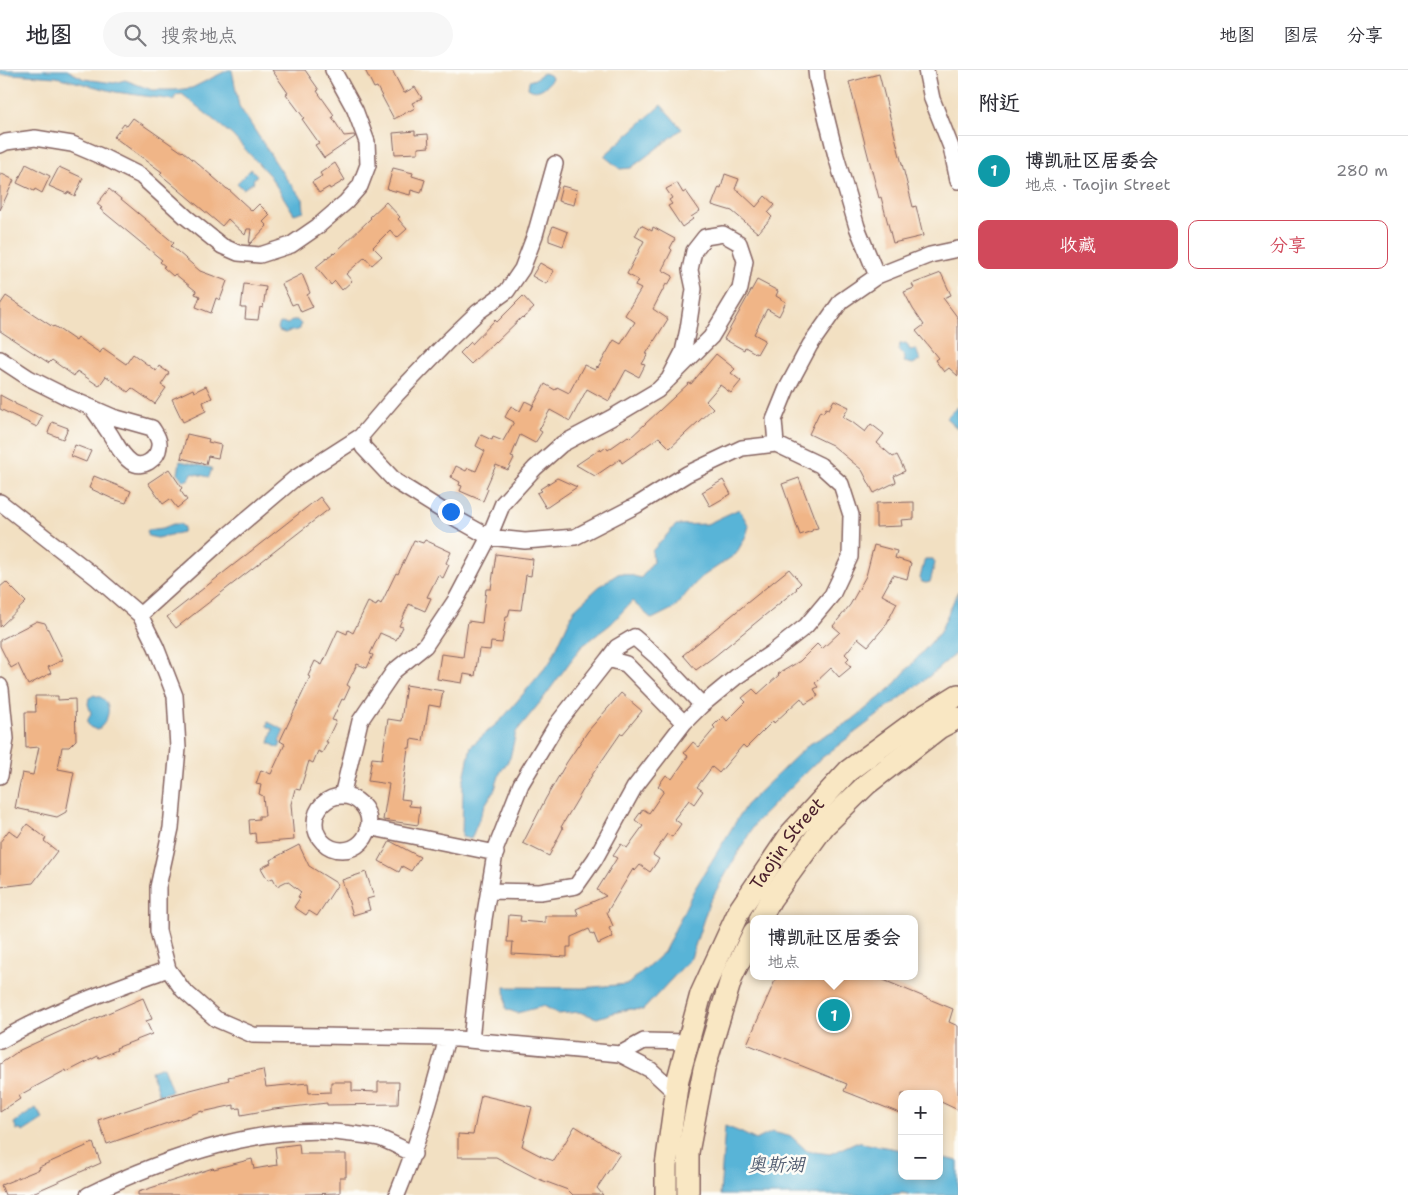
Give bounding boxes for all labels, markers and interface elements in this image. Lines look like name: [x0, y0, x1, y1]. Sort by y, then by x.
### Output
search box: [103, 12, 453, 57]
text: 地图: [25, 19, 73, 51]
icon: search: [121, 21, 149, 49]
text: 搜索地点: [161, 23, 237, 48]
text: 地图: [1219, 23, 1255, 47]
text: 图层: [1283, 23, 1319, 47]
text: 分享: [1347, 23, 1383, 47]
text: 附近: [978, 89, 1020, 117]
text: 博凯社区居委会: [1025, 148, 1158, 173]
text: 1: [990, 160, 998, 181]
text: 280 m: [1336, 160, 1388, 181]
text: 地点 · Taojin Street: [1025, 174, 1171, 195]
button: 收藏: [978, 220, 1178, 269]
button: 分享: [1188, 220, 1388, 269]
your location: [438, 499, 464, 525]
street label: Taojin Street: [744, 792, 830, 895]
popup: [750, 915, 918, 980]
text: 博凯社区居委会: [767, 925, 901, 950]
text: 地点: [767, 951, 800, 972]
pin: 1: [818, 996, 850, 1034]
map controls: [898, 1090, 943, 1180]
button: +: [898, 1090, 943, 1135]
button: −: [898, 1135, 943, 1180]
water label: 奥斯湖: [747, 1152, 806, 1177]

